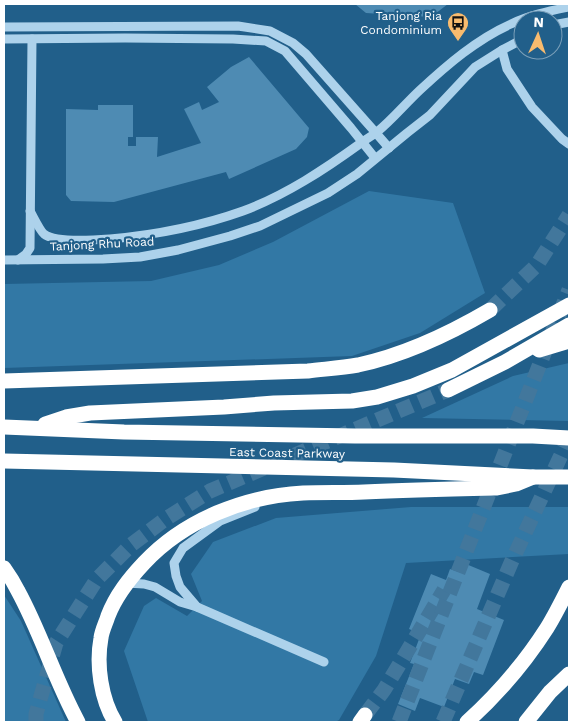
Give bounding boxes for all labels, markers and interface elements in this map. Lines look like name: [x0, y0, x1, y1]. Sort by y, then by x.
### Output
place label: Tanjong Ria Condominium: [360, 9, 442, 37]
north arrow: [513, 10, 563, 60]
bus stop icon: Tanjong Ria Condominium: [446, 11, 470, 42]
text: N: [533, 14, 544, 30]
street label: Tanjong Rhu Road: [49, 234, 155, 254]
street label: East Coast Parkway: [229, 445, 346, 461]

